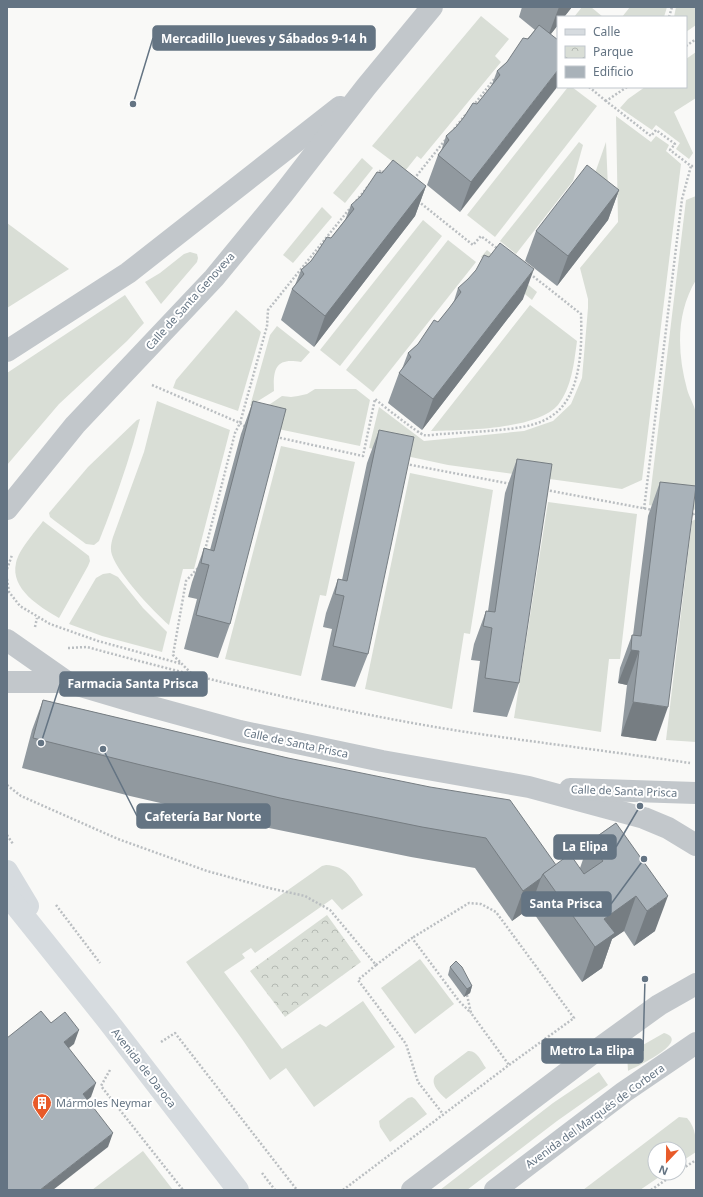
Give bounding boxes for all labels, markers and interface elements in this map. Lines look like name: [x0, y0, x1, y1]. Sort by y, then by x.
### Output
legend: [557, 16, 687, 88]
text: Calle: [593, 23, 621, 40]
callout: Mercadillo Jueves y Sábados 9-14 h: [153, 26, 375, 50]
text: Mercadillo Jueves y Sábados 9-14 h: [161, 30, 367, 47]
text: Parque: [593, 43, 634, 60]
text: Edificio: [593, 63, 634, 80]
street label: Calle de Santa Genoveva: [142, 249, 238, 353]
callout: Farmacia Santa Prisca: [60, 672, 207, 696]
text: Farmacia Santa Prisca: [67, 675, 199, 692]
street label: Calle de Santa Prisca: [242, 724, 350, 761]
street label: Calle de Santa Prisca: [571, 781, 677, 800]
callout: Cafetería Bar Norte: [137, 804, 270, 828]
text: Cafetería Bar Norte: [145, 808, 261, 825]
callout: La Elipa: [554, 835, 616, 859]
text: La Elipa: [562, 838, 608, 855]
callout: Santa Prisca: [522, 892, 611, 916]
text: Santa Prisca: [530, 895, 602, 912]
street label: Avenida de Daroca: [109, 1025, 180, 1110]
callout: Metro La Elipa: [542, 1039, 643, 1063]
text: Metro La Elipa: [549, 1042, 635, 1059]
street label: Avenida del Marqués de Corbera: [522, 1060, 667, 1171]
building icon: Mármoles Neymar: [31, 1092, 53, 1120]
place label: Mármoles Neymar: [56, 1095, 152, 1110]
north arrow: [647, 1141, 687, 1181]
text: N: [656, 1162, 670, 1179]

